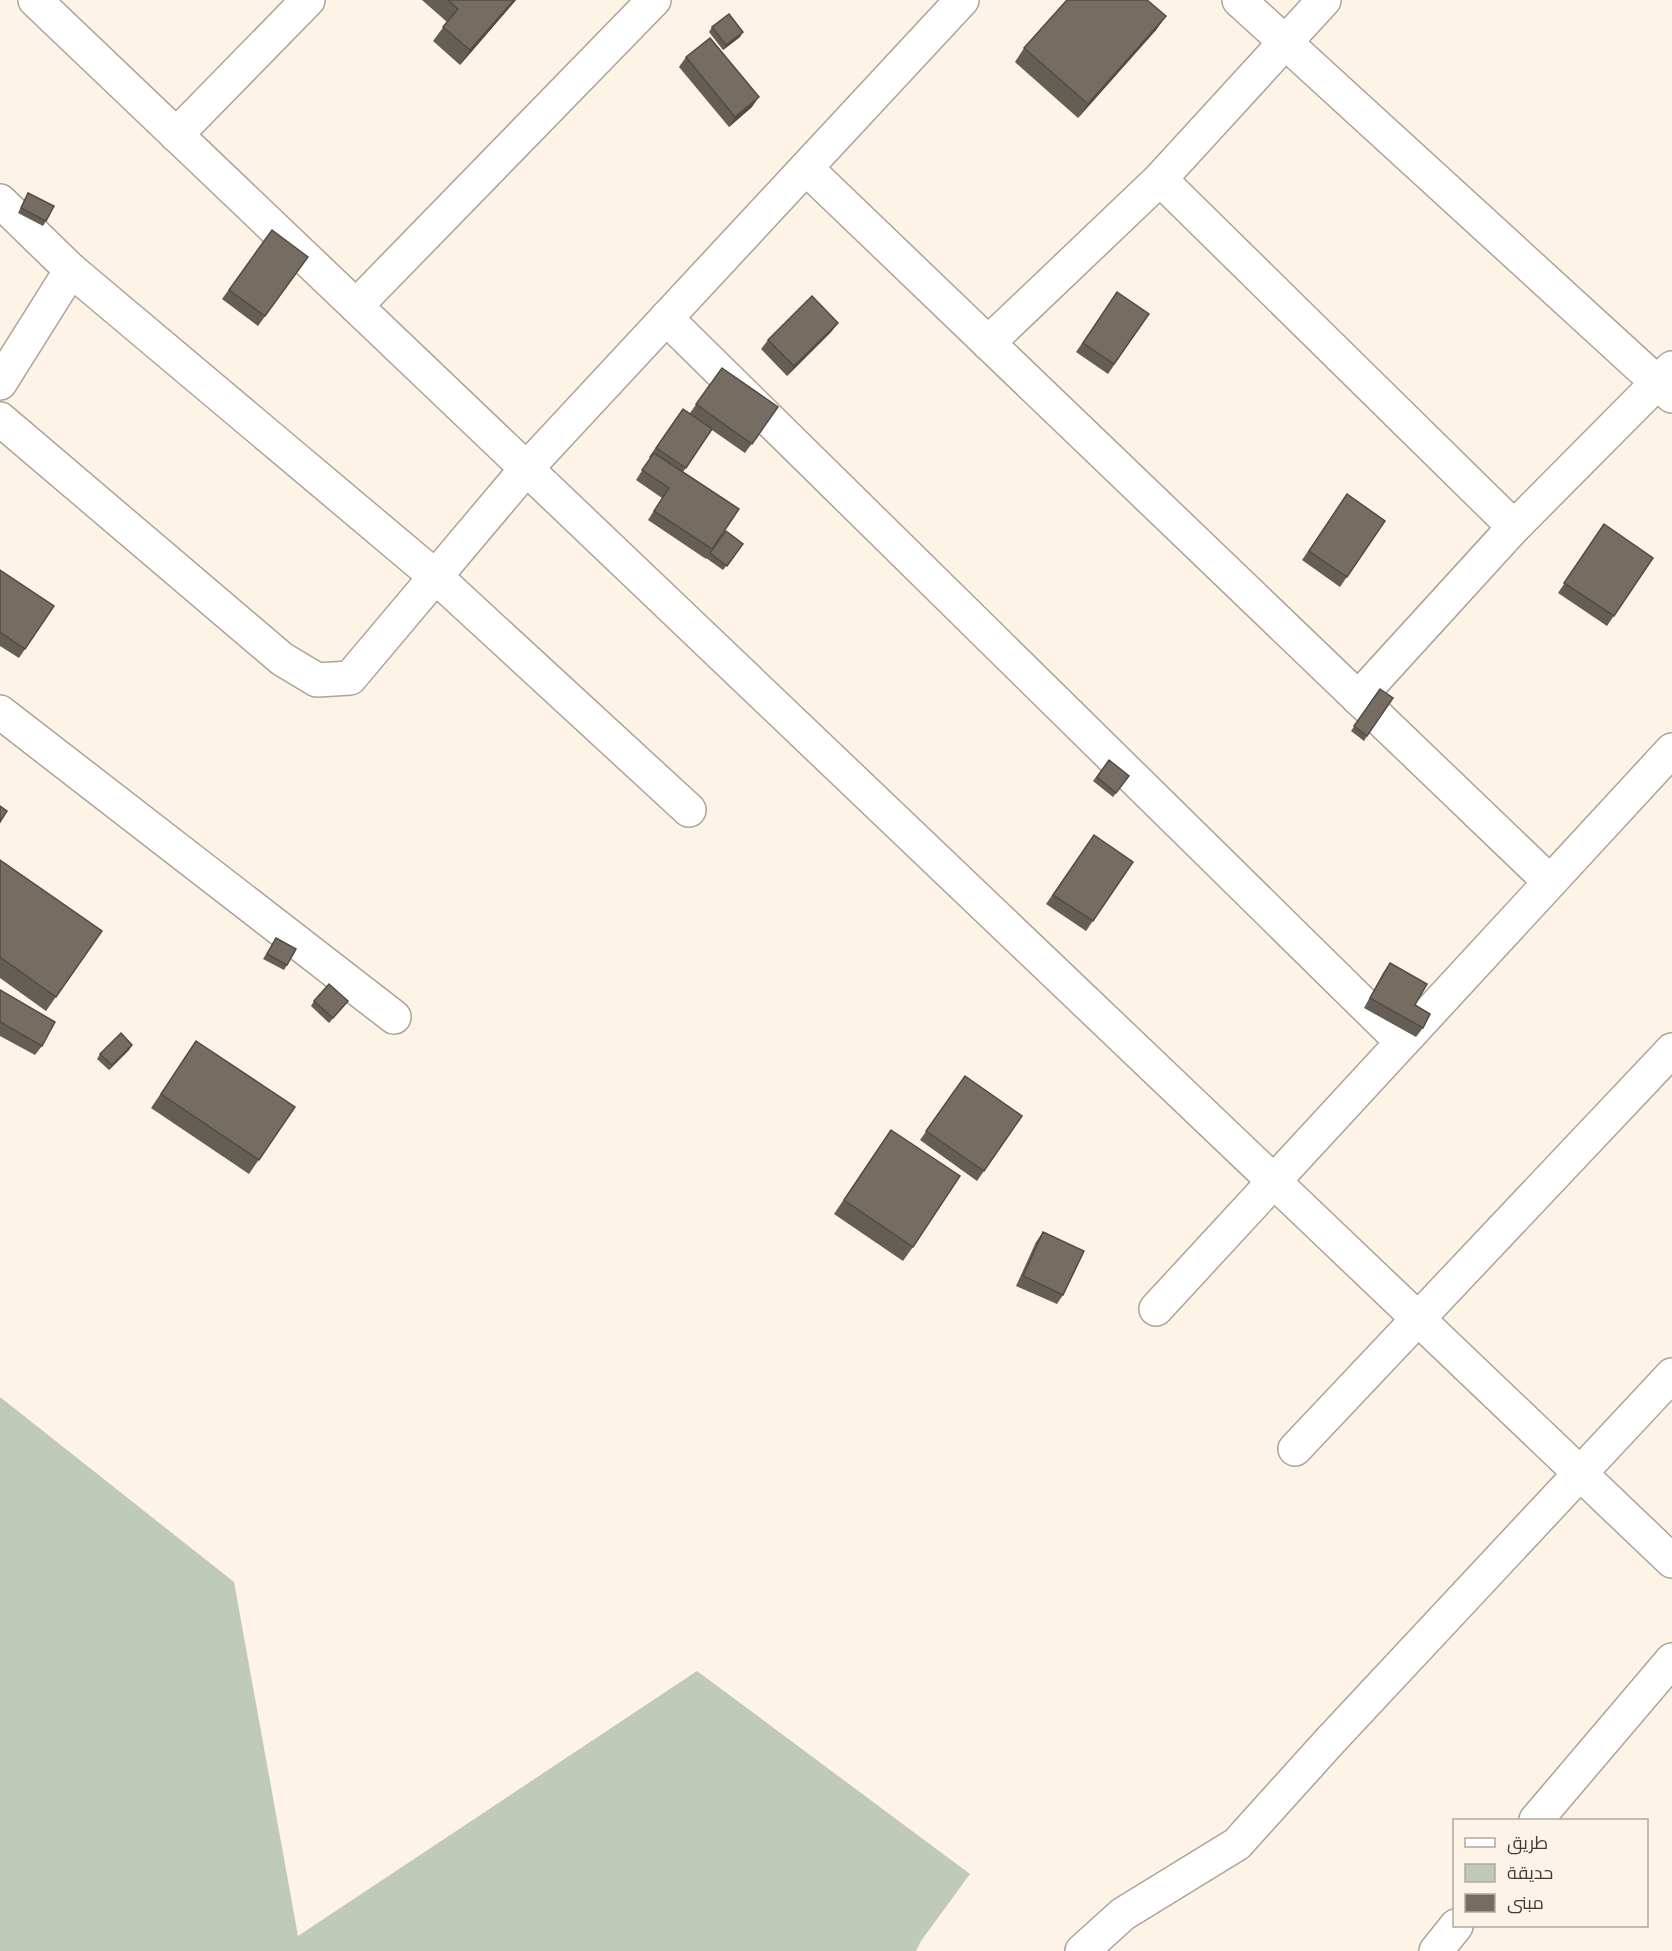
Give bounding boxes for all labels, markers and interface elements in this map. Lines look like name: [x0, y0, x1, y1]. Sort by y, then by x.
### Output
legend: [1453, 1819, 1648, 1927]
text: طريق: [1507, 1833, 1548, 1855]
text: حديقة: [1507, 1863, 1553, 1883]
text: مبنى: [1507, 1893, 1544, 1914]

